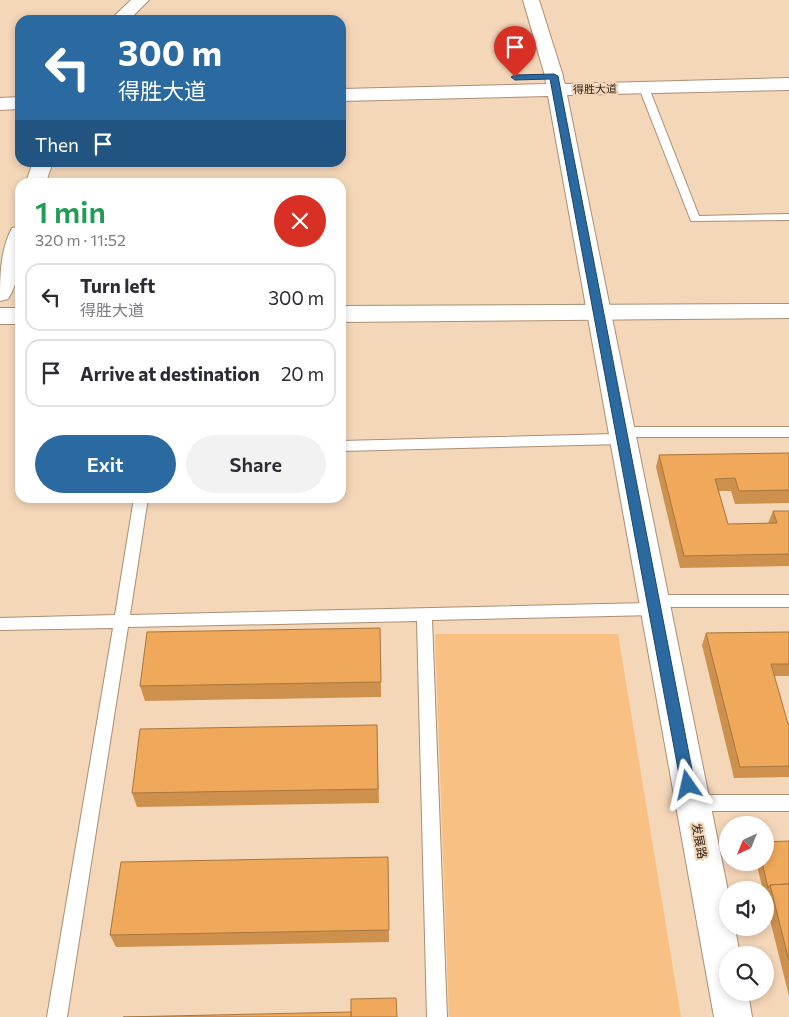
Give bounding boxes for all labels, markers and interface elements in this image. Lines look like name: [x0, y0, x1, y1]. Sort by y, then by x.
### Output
pin: [494, 26, 536, 77]
text: 300 m: [118, 30, 222, 73]
icon: arrive: [501, 33, 529, 61]
icon: left: [35, 35, 100, 100]
text: 得胜大道: [118, 77, 206, 104]
street label: 得胜大道: [573, 82, 617, 95]
icon: arrive: [89, 130, 117, 158]
text: Then: [35, 133, 79, 156]
text: 1 min: [35, 192, 106, 229]
button: close: [274, 195, 326, 247]
text: 320 m · 11:52: [35, 230, 126, 249]
text: Turn left: [80, 274, 155, 297]
icon: left: [37, 283, 65, 311]
text: 300 m: [268, 286, 324, 309]
text: 得胜大道: [80, 300, 144, 319]
icon: arrive: [37, 359, 65, 387]
text: Arrive at destination: [80, 362, 260, 385]
text: 20 m: [281, 362, 324, 385]
button: Exit: [35, 435, 176, 493]
button: Share: [186, 435, 326, 493]
position arrow: [661, 758, 713, 810]
north arrow: [719, 816, 774, 871]
map controls: [719, 816, 774, 1001]
street label: 发展路: [690, 822, 710, 860]
button: sound: [719, 881, 774, 936]
button: search: [719, 946, 774, 1001]

